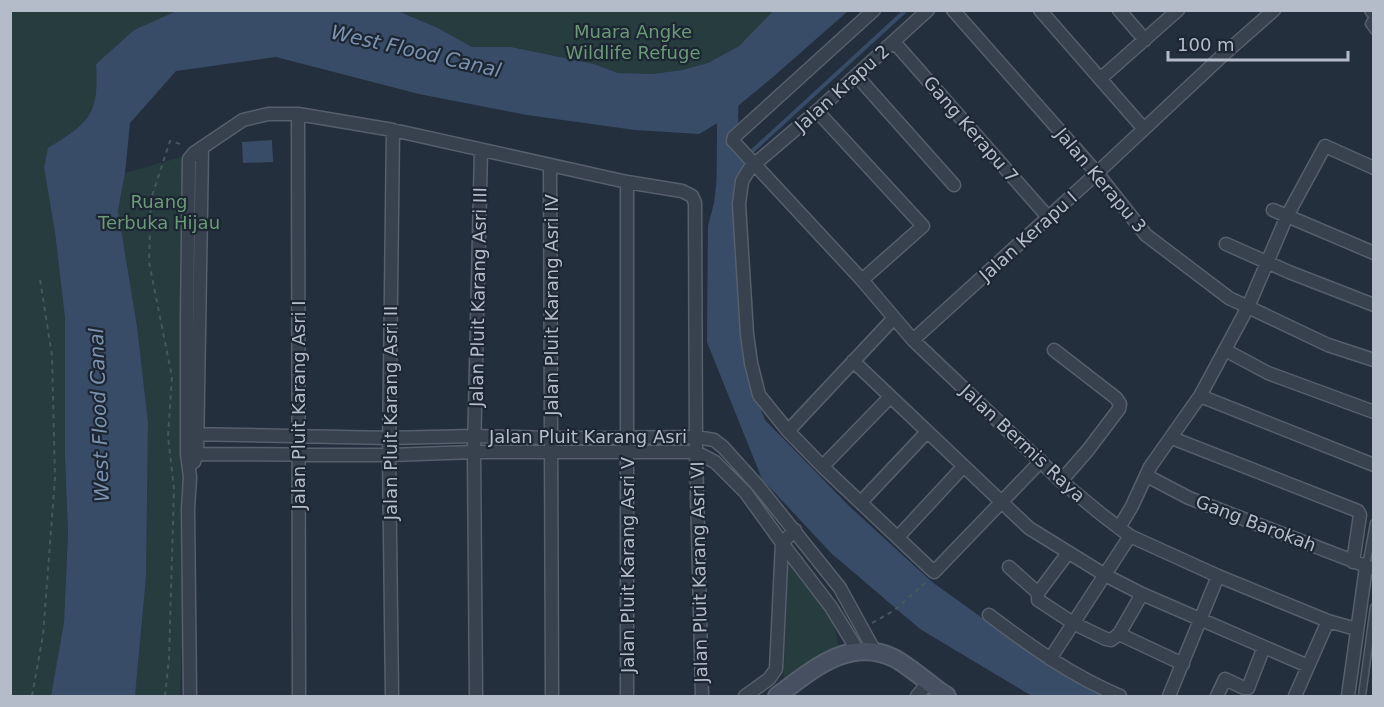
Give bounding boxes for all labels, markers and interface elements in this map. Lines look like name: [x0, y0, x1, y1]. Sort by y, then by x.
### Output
water label: West Flood Canal: [329, 20, 504, 82]
park label: Muara Angke Wildlife Refuge: [566, 21, 700, 63]
scale bar: [1168, 24, 1348, 62]
text: 100 m: [1177, 34, 1235, 55]
street label: Jalan Krapu 2: [790, 40, 894, 137]
street label: Gang Kerapu 7: [919, 72, 1023, 186]
street label: Jalan Kerapu 3: [1051, 123, 1151, 237]
street label: Jalan Pluit Karang Asri III: [466, 187, 490, 408]
street label: Jalan Kerapu I: [974, 187, 1081, 286]
park label: Ruang Terbuka Hijau: [97, 191, 220, 233]
street label: Jalan Pluit Karang Asri IV: [541, 194, 562, 417]
street label: Jalan Pluit Karang Asri I: [288, 300, 309, 511]
street label: Jalan Pluit Karang Asri II: [380, 306, 401, 521]
water label: West Flood Canal: [84, 327, 114, 502]
street label: Jalan Bermis Raya: [956, 379, 1090, 506]
street label: Jalan Pluit Karang Asri: [488, 426, 687, 447]
street label: Jalan Pluit Karang Asri V: [617, 456, 638, 674]
street label: Jalan Pluit Karang Asri VI: [687, 461, 711, 684]
street label: Gang Barokah: [1193, 490, 1319, 556]

